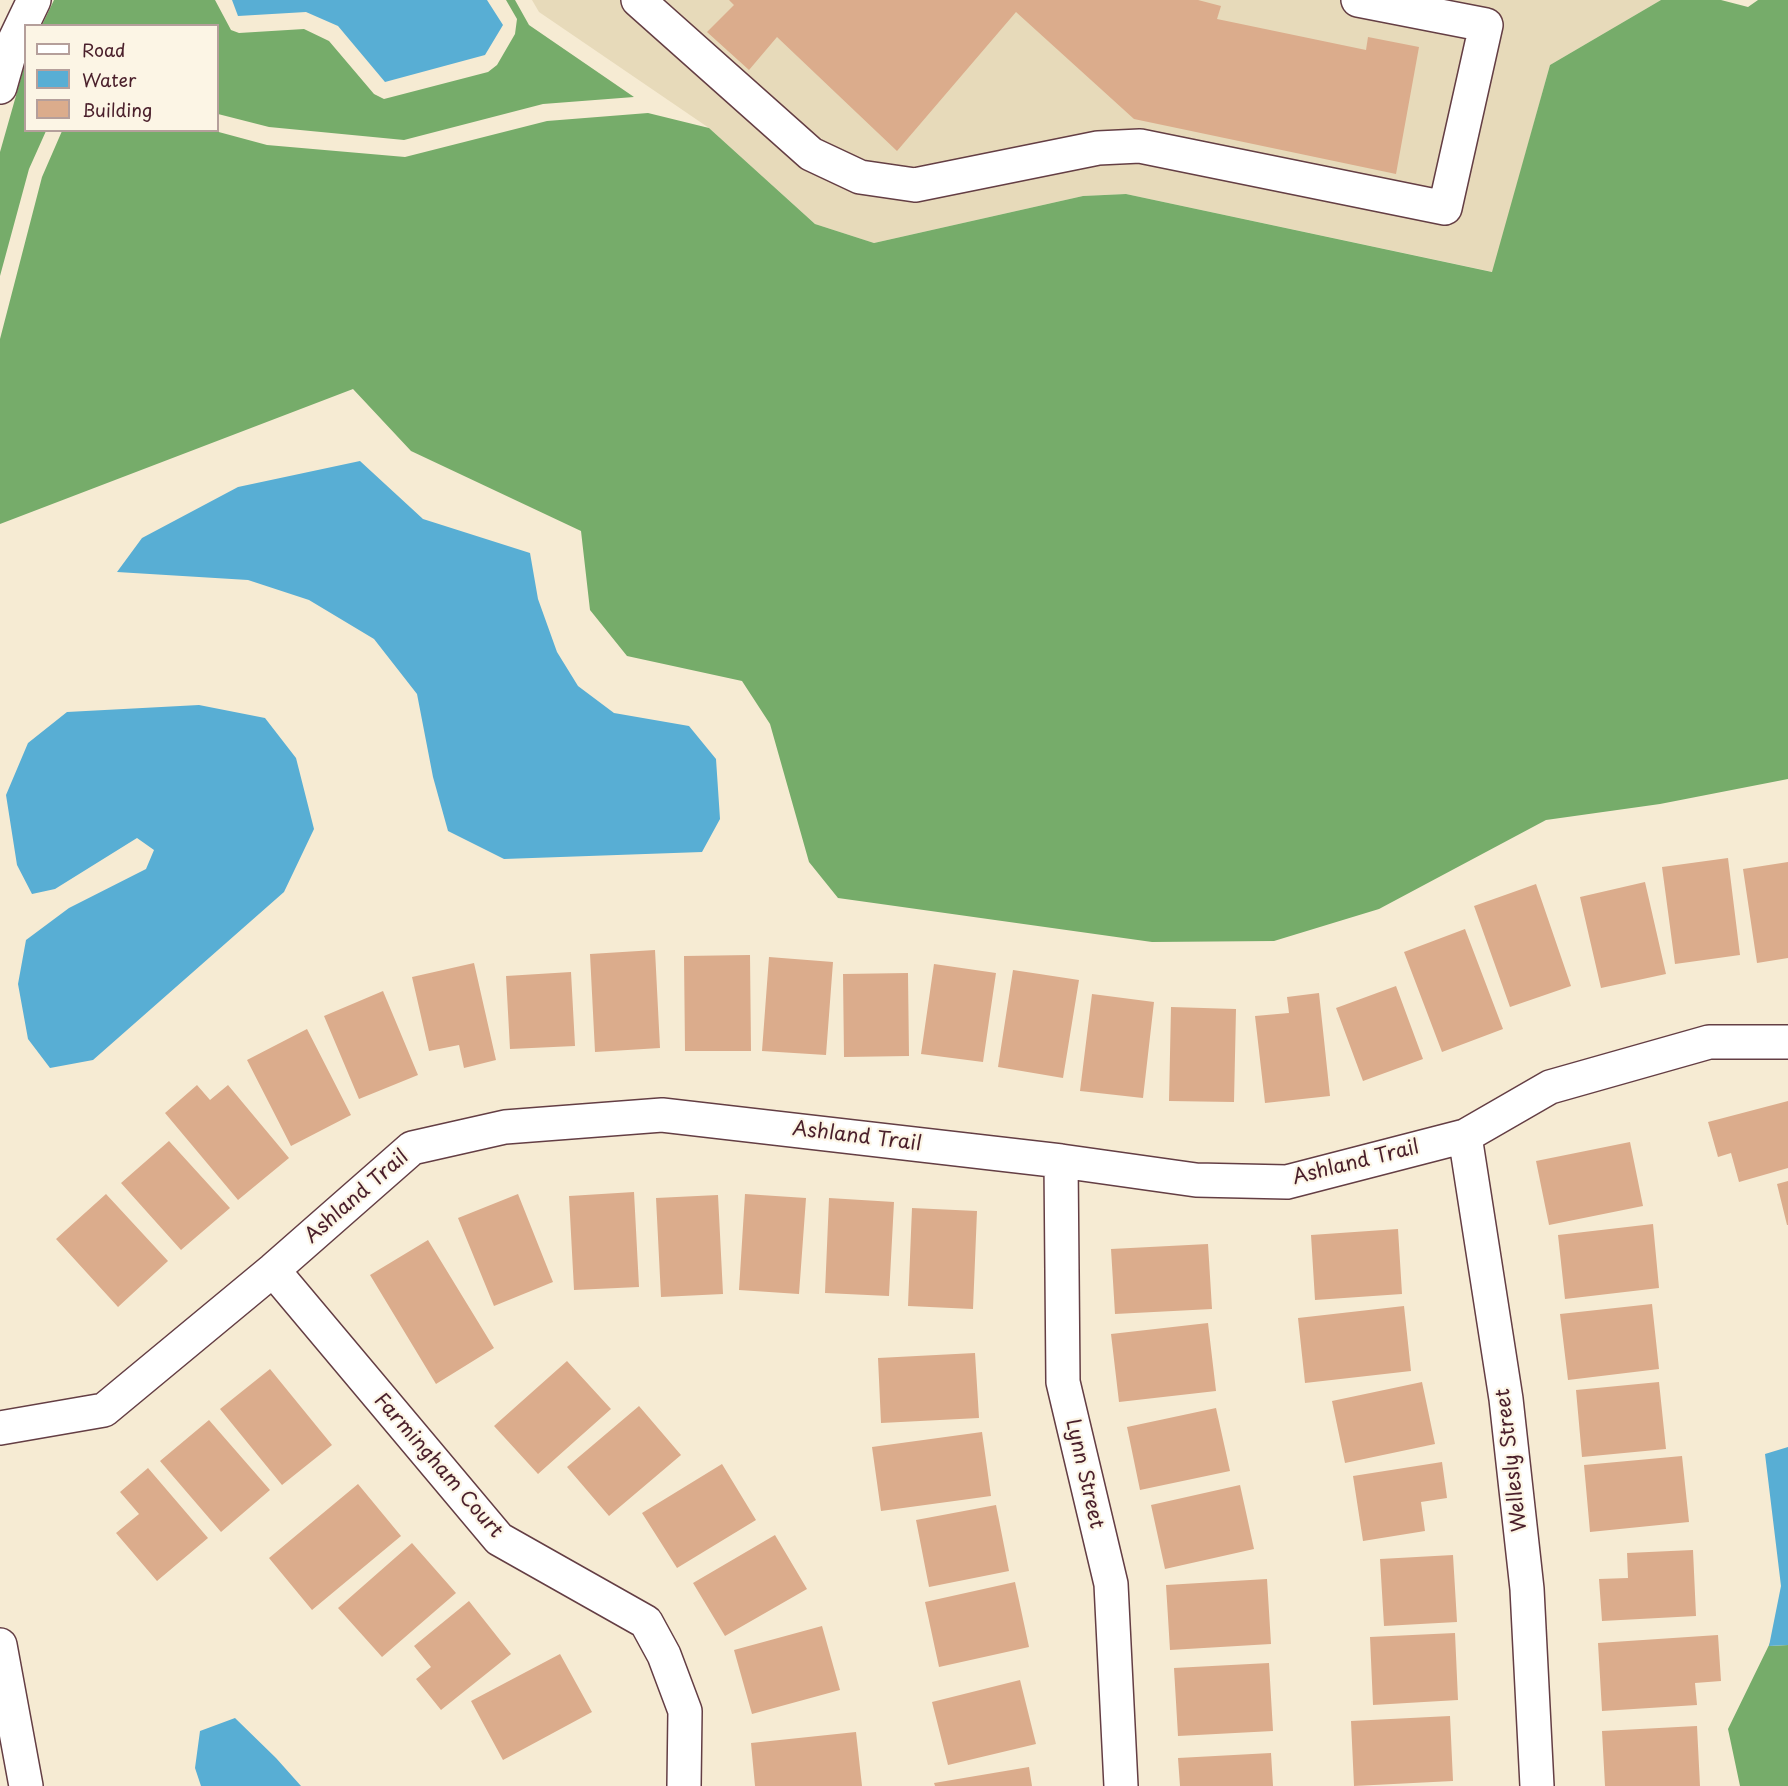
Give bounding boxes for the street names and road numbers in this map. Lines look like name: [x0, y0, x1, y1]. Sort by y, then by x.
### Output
street label: Ashland Trail: [791, 1117, 923, 1157]
street label: Ashland Trail: [1290, 1136, 1422, 1190]
street label: Ashland Trail: [300, 1145, 414, 1249]
street label: Wellesly Street: [1491, 1387, 1533, 1533]
street label: Farmingham Court: [369, 1389, 507, 1543]
street label: Lynn Street: [1060, 1417, 1108, 1531]

